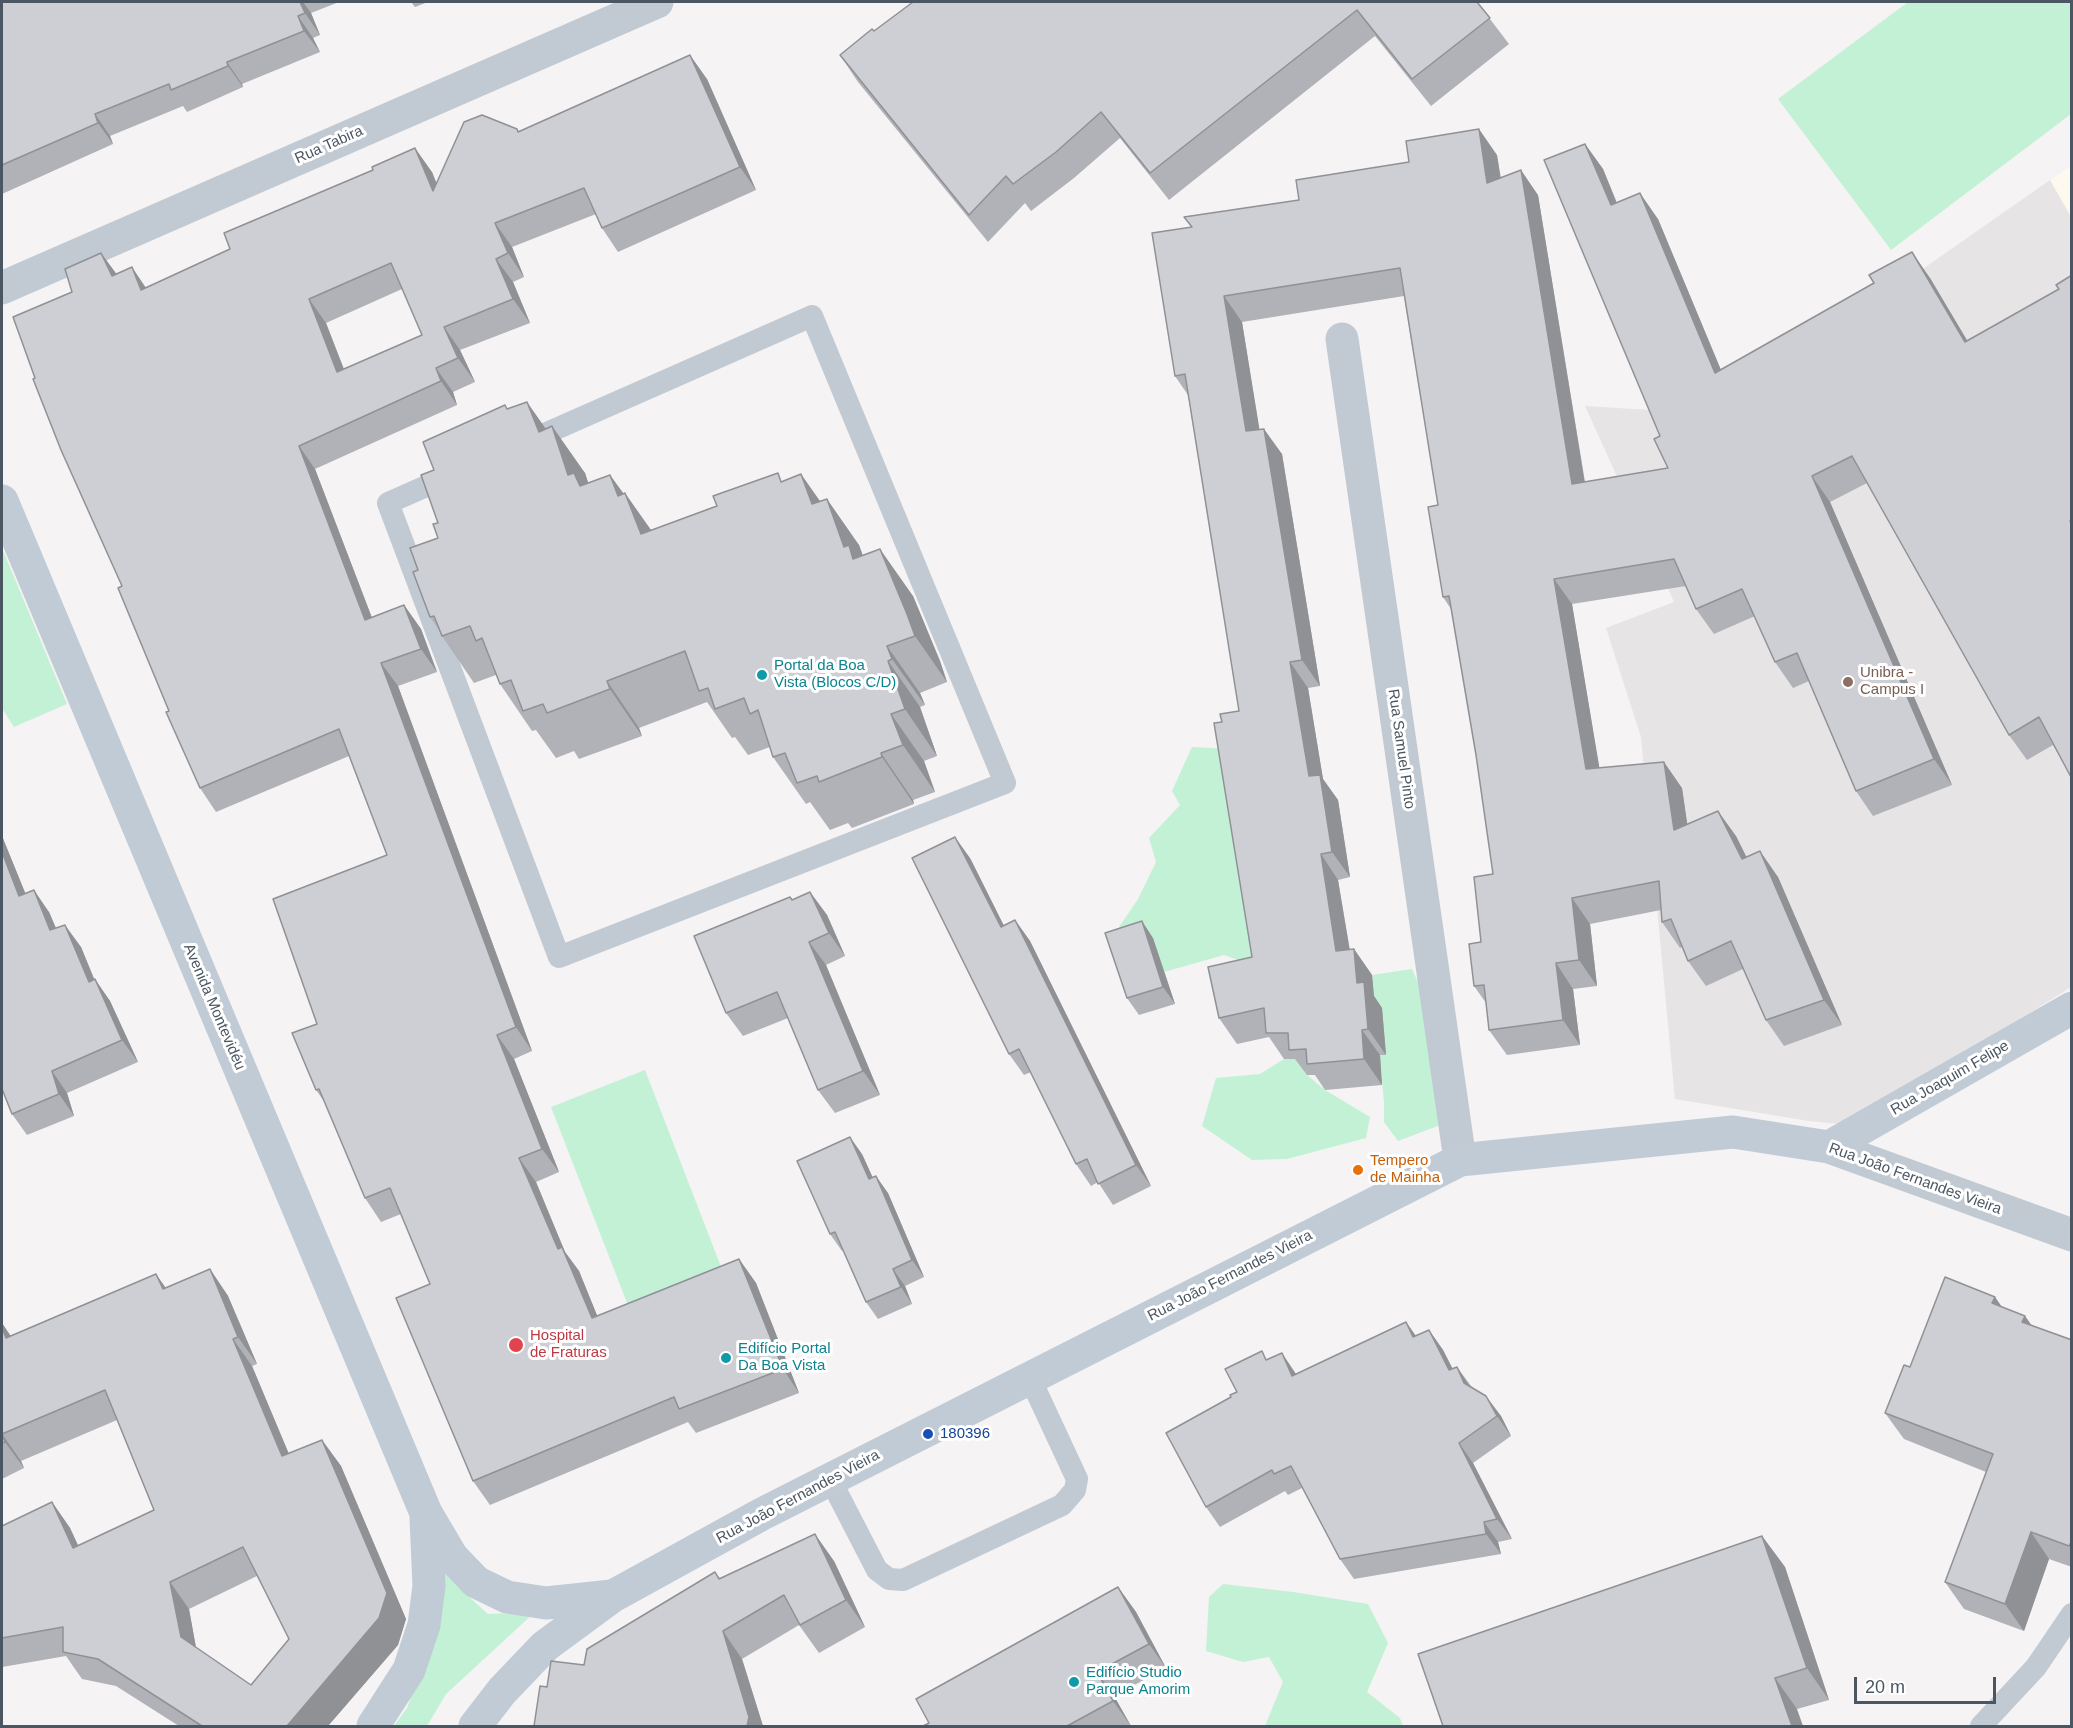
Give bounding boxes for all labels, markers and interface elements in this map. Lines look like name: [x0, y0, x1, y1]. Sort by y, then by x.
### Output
street label: Rua Tabira: [292, 122, 366, 168]
place label: Portal da Boa Vista (Blocos C/D): [774, 657, 896, 692]
place label: Unibra - Campus I: [1860, 664, 1924, 699]
marker: Portal da Boa Vista (Blocos C/D): [755, 668, 769, 682]
marker: Unibra - Campus I: [1841, 675, 1855, 689]
street label: Rua Samuel Pinto: [1384, 688, 1418, 810]
street label: Avenida Montevidéu: [179, 941, 249, 1073]
street label: Rua Joaquim Felipe: [1888, 1037, 2012, 1119]
street label: Rua João Fernandes Vieira: [1826, 1139, 2004, 1219]
place label: Tempero de Mainha: [1370, 1152, 1440, 1187]
marker: Tempero de Mainha: [1351, 1163, 1365, 1177]
street label: Rua João Fernandes Vieira: [1145, 1227, 1315, 1325]
place label: Hospital de Fraturas: [530, 1327, 607, 1362]
marker: Hospital de Fraturas: [507, 1336, 525, 1354]
place label: Edifício Portal Da Boa Vista: [738, 1340, 831, 1375]
marker: Edifício Portal Da Boa Vista: [719, 1351, 733, 1365]
place label: 180396: [940, 1425, 990, 1443]
marker: 180396: [921, 1427, 935, 1441]
street label: Rua João Fernandes Vieira: [713, 1446, 883, 1548]
place label: Edifício Studio Parque Amorim: [1086, 1664, 1190, 1699]
scale bar: [1857, 1665, 2000, 1703]
marker: Edifício Studio Parque Amorim: [1067, 1675, 1081, 1689]
text: 20 m: [1865, 1677, 1905, 1697]

